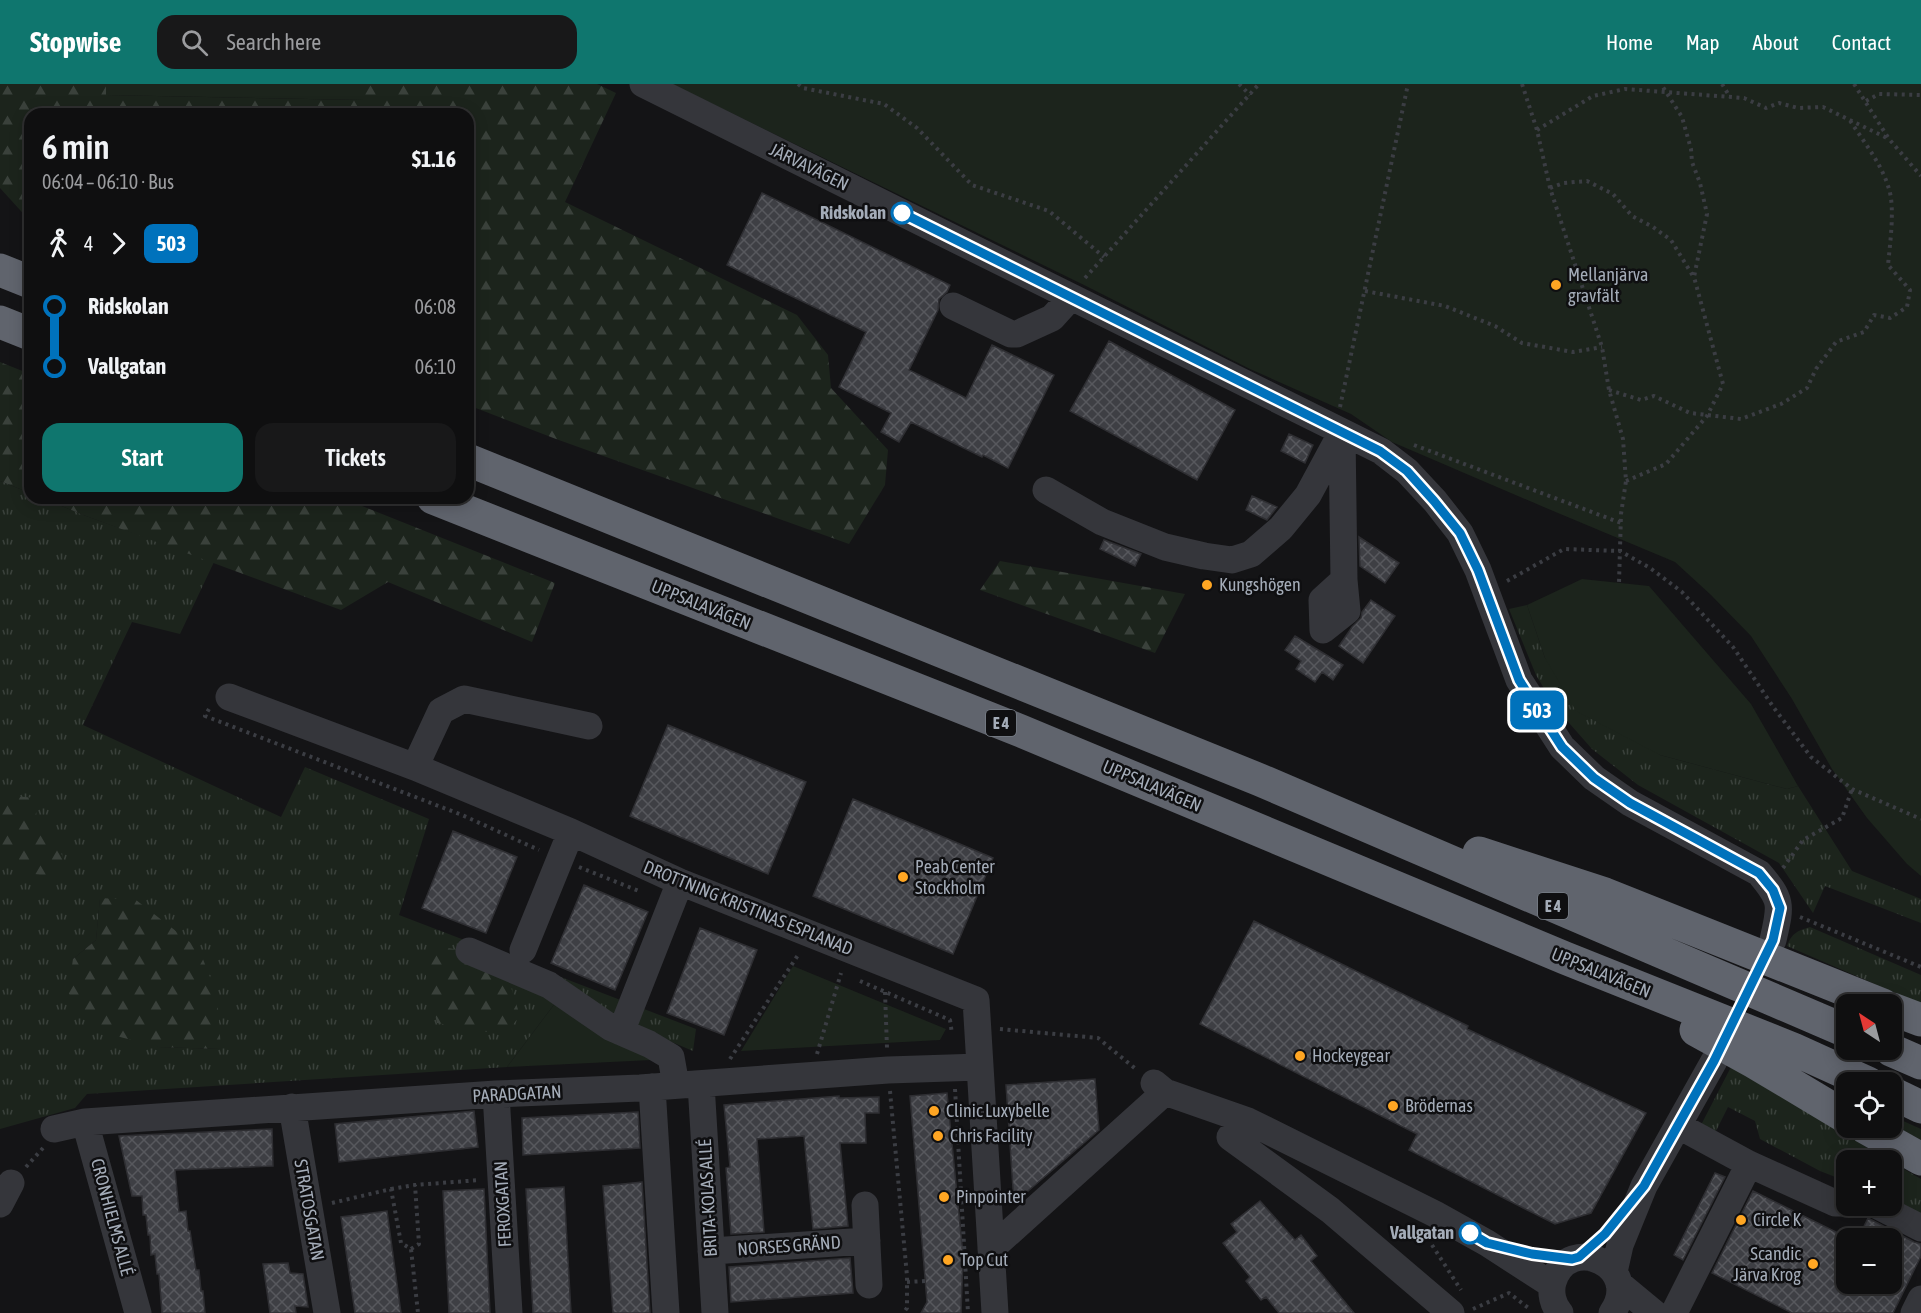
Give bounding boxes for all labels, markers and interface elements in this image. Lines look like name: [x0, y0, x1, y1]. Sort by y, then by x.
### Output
search box: [157, 15, 577, 69]
text: Stopwise: [30, 26, 121, 58]
icon: search: [178, 26, 211, 59]
text: Search here: [226, 29, 321, 55]
text: Home: [1606, 30, 1653, 54]
text: Map: [1686, 30, 1720, 54]
text: About: [1753, 30, 1799, 54]
text: Contact: [1832, 30, 1891, 54]
text: 6 min: [42, 128, 109, 166]
street label: JÄRVAVÄGEN: [766, 138, 852, 195]
text: $1.16: [412, 146, 456, 172]
text: 06:04 – 06:10 · Bus: [42, 170, 174, 193]
place label: Ridskolan: [820, 202, 886, 223]
marker: Ridskolan: [891, 202, 913, 224]
icon: walk: [42, 227, 75, 260]
icon: forward: [102, 227, 135, 260]
text: 503: [156, 231, 186, 255]
text: 4: [84, 232, 93, 255]
place label: Mellanjärva gravfält: [1568, 264, 1648, 306]
marker: Mellanjärva gravfält: [1549, 278, 1563, 292]
text: Ridskolan: [88, 293, 169, 319]
text: 06:08: [414, 295, 456, 318]
text: Vallgatan: [88, 353, 166, 379]
text: 06:10: [415, 355, 456, 378]
button: Start: [42, 423, 243, 492]
button: Tickets: [255, 423, 456, 492]
place label: Kungshögen: [1219, 574, 1301, 595]
street label: UPPSALAVÄGEN: [648, 575, 754, 634]
marker: Kungshögen: [1200, 578, 1214, 592]
line badge: 503: [1502, 690, 1572, 730]
text: 503: [1522, 698, 1552, 722]
road number: E 4: [986, 710, 1016, 736]
street label: UPPSALAVÄGEN: [1100, 755, 1205, 816]
street label: DROTTNING KRISTINAS ESPLANAD: [640, 856, 856, 959]
place label: Peab Center Stockholm: [915, 856, 995, 898]
marker: Peab Center Stockholm: [896, 870, 910, 884]
road number: E 4: [1538, 893, 1568, 919]
street label: UPPSALAVÄGEN: [1548, 943, 1654, 1002]
north arrow: [1836, 994, 1902, 1060]
map controls: [1836, 994, 1902, 1294]
place label: Hockeygear: [1312, 1045, 1390, 1066]
marker: Hockeygear: [1293, 1049, 1307, 1063]
button: locate: [1836, 1072, 1902, 1138]
street label: PARADGATAN: [472, 1081, 562, 1106]
place label: Brödernas: [1405, 1095, 1473, 1116]
marker: Brödernas: [1386, 1099, 1400, 1113]
place label: Clinic Luxybelle: [946, 1100, 1050, 1121]
marker: Clinic Luxybelle: [927, 1104, 941, 1118]
place label: Chris Facility: [950, 1125, 1033, 1146]
marker: Chris Facility: [931, 1129, 945, 1143]
street label: BRITA-KOLAS ALLÉ: [694, 1138, 721, 1257]
button: +: [1836, 1150, 1902, 1216]
street label: CRONHIELMS ALLÉ: [87, 1156, 138, 1278]
street label: STRATOSGATAN: [290, 1158, 329, 1262]
street label: FEROXGATAN: [490, 1160, 515, 1248]
place label: Pinpointer: [956, 1186, 1026, 1207]
marker: Pinpointer: [937, 1190, 951, 1204]
place label: Circle K: [1753, 1209, 1801, 1230]
marker: Circle K: [1734, 1213, 1748, 1227]
place label: Vallgatan: [1389, 1222, 1454, 1243]
marker: Vallgatan: [1459, 1222, 1481, 1244]
button: −: [1836, 1228, 1902, 1294]
street label: NORSES GRÄND: [737, 1231, 841, 1260]
place label: Scandic Järva Krog: [1733, 1243, 1801, 1285]
place label: Top Cut: [960, 1249, 1008, 1270]
marker: Top Cut: [941, 1253, 955, 1267]
marker: Scandic Järva Krog: [1806, 1257, 1820, 1271]

